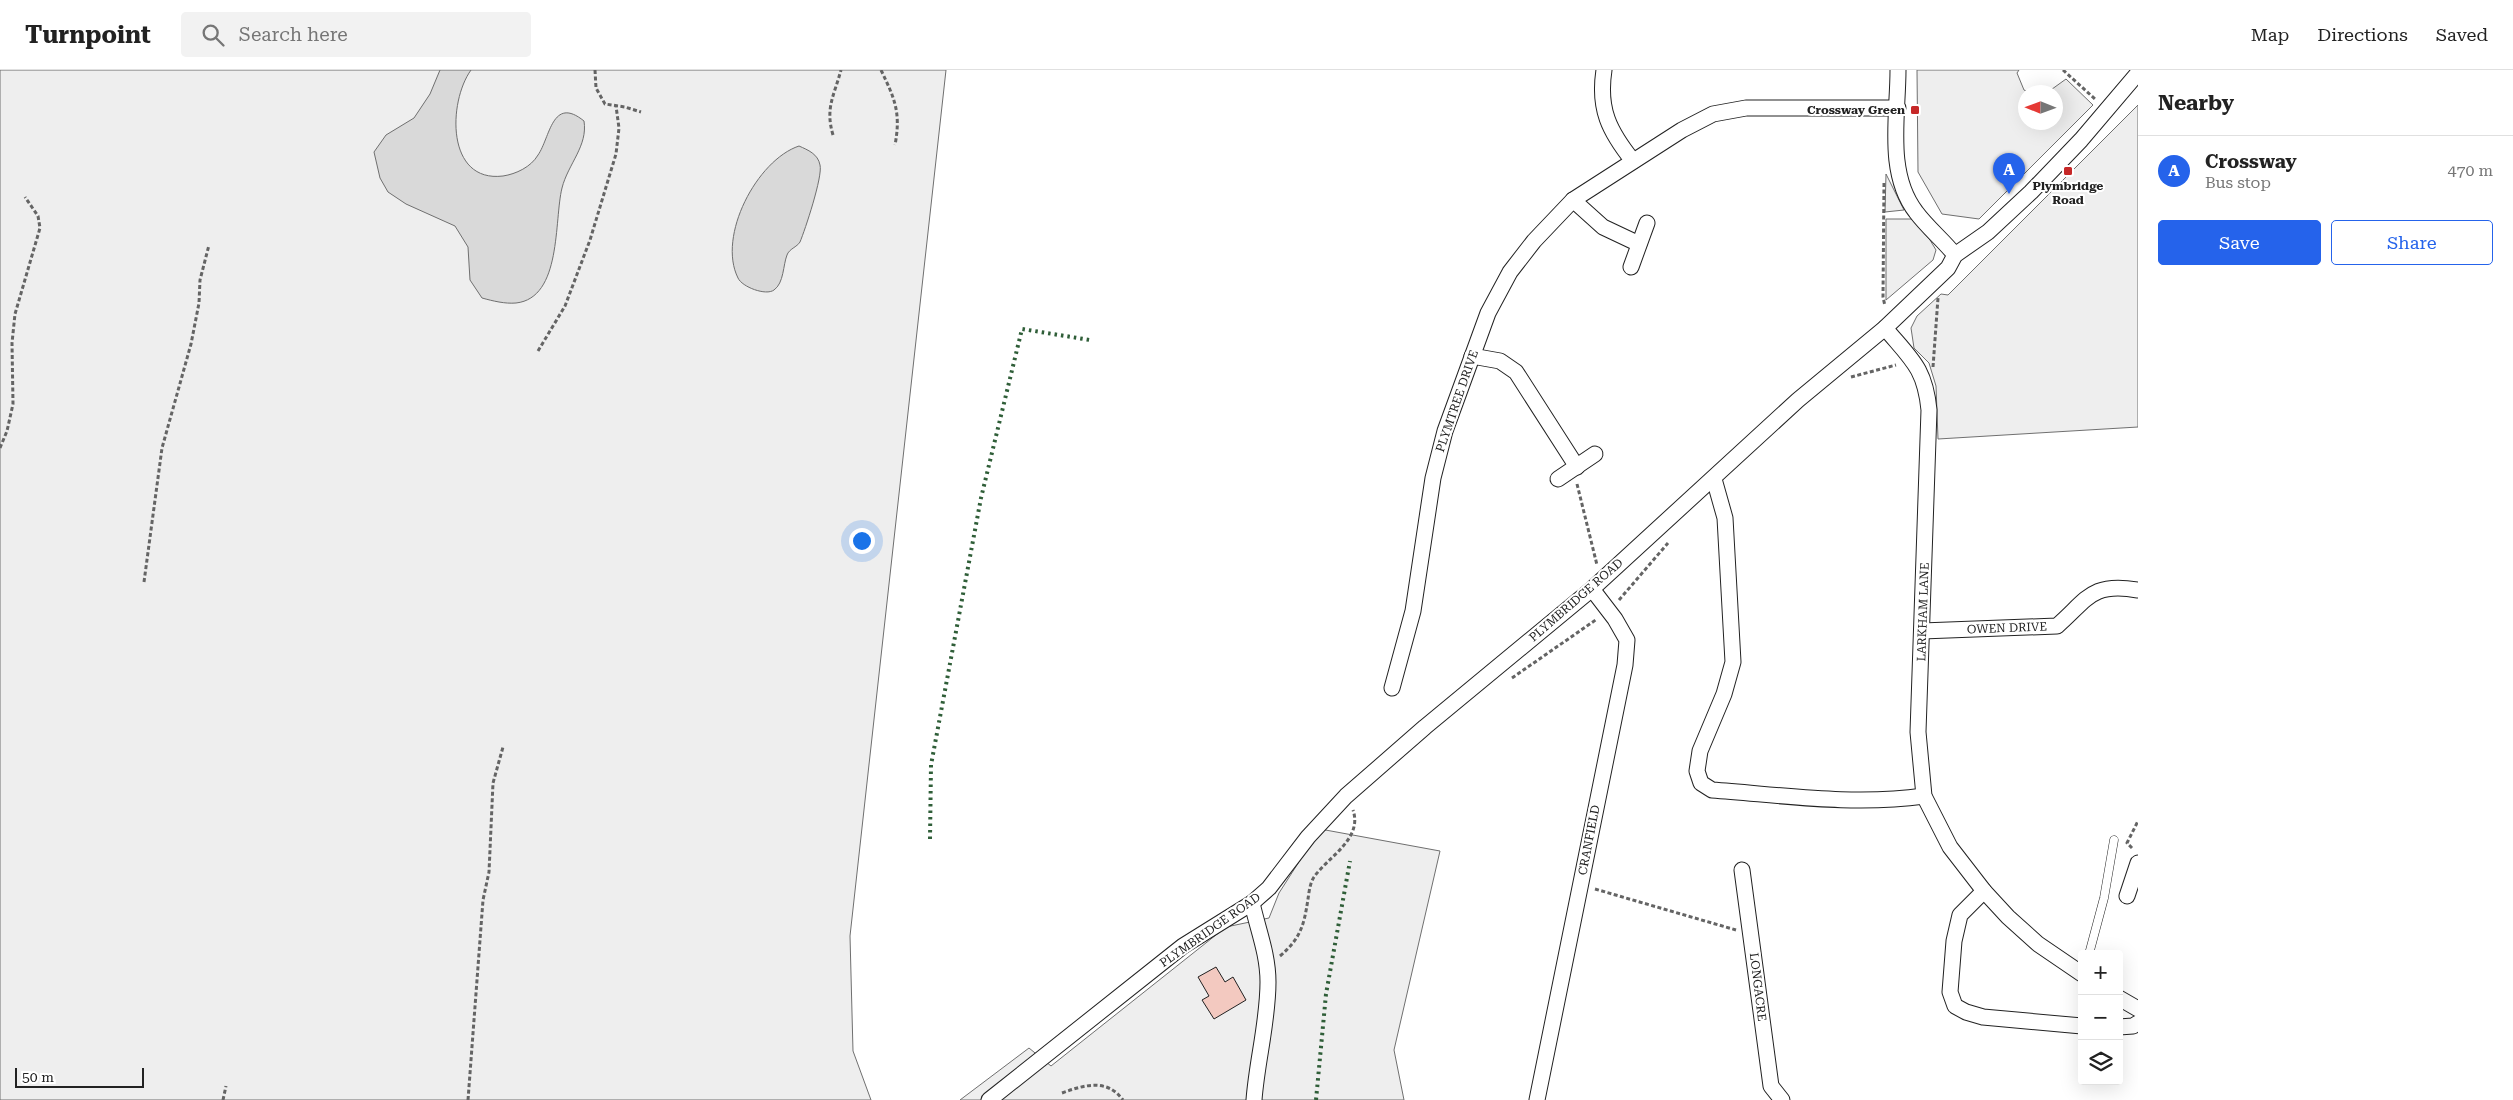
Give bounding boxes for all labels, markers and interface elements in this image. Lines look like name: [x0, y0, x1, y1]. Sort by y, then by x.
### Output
search box: [181, 12, 531, 57]
text: Turnpoint: [25, 21, 151, 49]
icon: search: [199, 21, 227, 49]
text: Search here: [239, 23, 348, 46]
text: Map: [2251, 24, 2289, 45]
text: Directions: [2317, 24, 2408, 45]
text: Saved: [2436, 24, 2488, 45]
north arrow: [2018, 85, 2063, 130]
text: Nearby: [2158, 91, 2234, 115]
place label: Crossway Green: [1807, 103, 1905, 117]
marker: Crossway Green: [1909, 104, 1921, 116]
text: Crossway: [2205, 150, 2297, 173]
pin: A: [1993, 153, 2025, 194]
text: A: [2168, 161, 2180, 180]
text: 470 m: [2447, 161, 2493, 180]
marker: Plymbridge Road: [2062, 165, 2074, 177]
text: Bus stop: [2205, 173, 2271, 192]
place label: Plymbridge Road: [2033, 179, 2103, 207]
button: Save: [2158, 220, 2321, 265]
button: Share: [2331, 220, 2493, 265]
street label: PLYMTREE DRIVE: [1433, 348, 1481, 454]
your location: [849, 528, 875, 554]
street label: PLYMBRIDGE ROAD: [1526, 556, 1626, 644]
street label: LARKHAM LANE: [1914, 562, 1932, 662]
street label: OWEN DRIVE: [1967, 620, 2047, 636]
street label: CRANFIELD: [1575, 804, 1603, 876]
street label: PLYMBRIDGE ROAD: [1157, 890, 1263, 970]
map controls: [2078, 950, 2123, 1085]
button: +: [2078, 950, 2123, 995]
street label: LONGACRE: [1747, 952, 1769, 1022]
button: −: [2078, 995, 2123, 1040]
button: layers: [2078, 1040, 2123, 1085]
scale bar: [15, 1065, 144, 1088]
text: 50 m: [22, 1069, 54, 1085]

